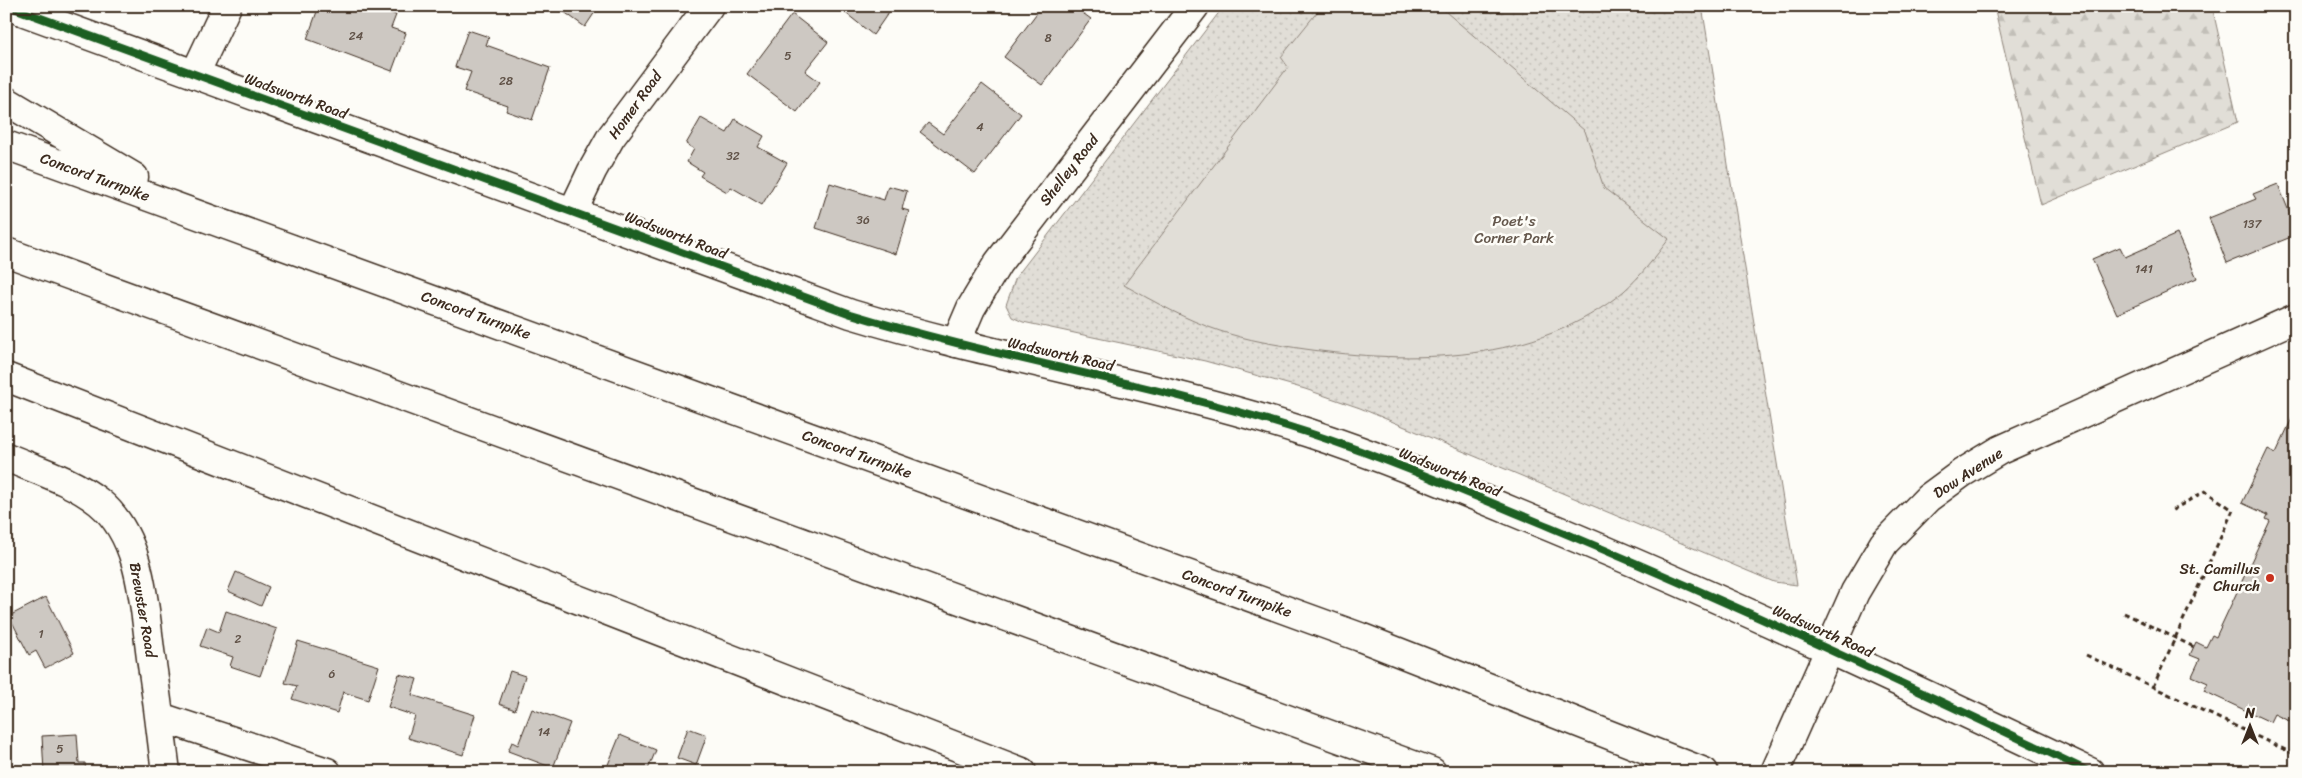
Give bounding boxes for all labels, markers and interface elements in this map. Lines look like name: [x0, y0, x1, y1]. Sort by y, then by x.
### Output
house number: 24: [349, 25, 364, 47]
house number: 8: [1044, 27, 1052, 49]
house number: 5: [784, 45, 792, 67]
street label: Homer Road: [601, 64, 670, 145]
street label: Wadsworth Road: [241, 65, 352, 127]
house number: 28: [499, 70, 513, 92]
house number: 4: [976, 116, 984, 138]
street label: Shelley Road: [1033, 128, 1106, 211]
street label: Concord Turnpike: [36, 145, 154, 209]
house number: 32: [726, 145, 740, 167]
street label: Wadsworth Road: [621, 203, 732, 267]
park label: Poet's Corner Park: [1474, 208, 1554, 251]
house number: 36: [856, 209, 870, 231]
house number: 137: [2243, 213, 2262, 235]
house number: 141: [2135, 258, 2153, 280]
street label: Concord Turnpike: [417, 283, 535, 347]
street label: Wadsworth Road: [1005, 329, 1118, 379]
street label: Concord Turnpike: [798, 422, 916, 486]
street label: Wadsworth Road: [1395, 440, 1506, 505]
street label: Dow Avenue: [1928, 440, 2009, 505]
place label: St. Camillus Church: [2180, 556, 2260, 599]
street label: Brewster Road: [122, 560, 164, 661]
street label: Concord Turnpike: [1178, 561, 1296, 625]
marker: St. Camillus Church: [2264, 572, 2276, 584]
street label: Wadsworth Road: [1768, 597, 1879, 665]
house number: 1: [38, 623, 44, 645]
house number: 2: [235, 628, 242, 650]
house number: 6: [329, 663, 336, 685]
north arrow: [2224, 700, 2274, 750]
text: N: [2244, 701, 2255, 726]
house number: 14: [538, 721, 551, 743]
house number: 5: [56, 738, 64, 760]

